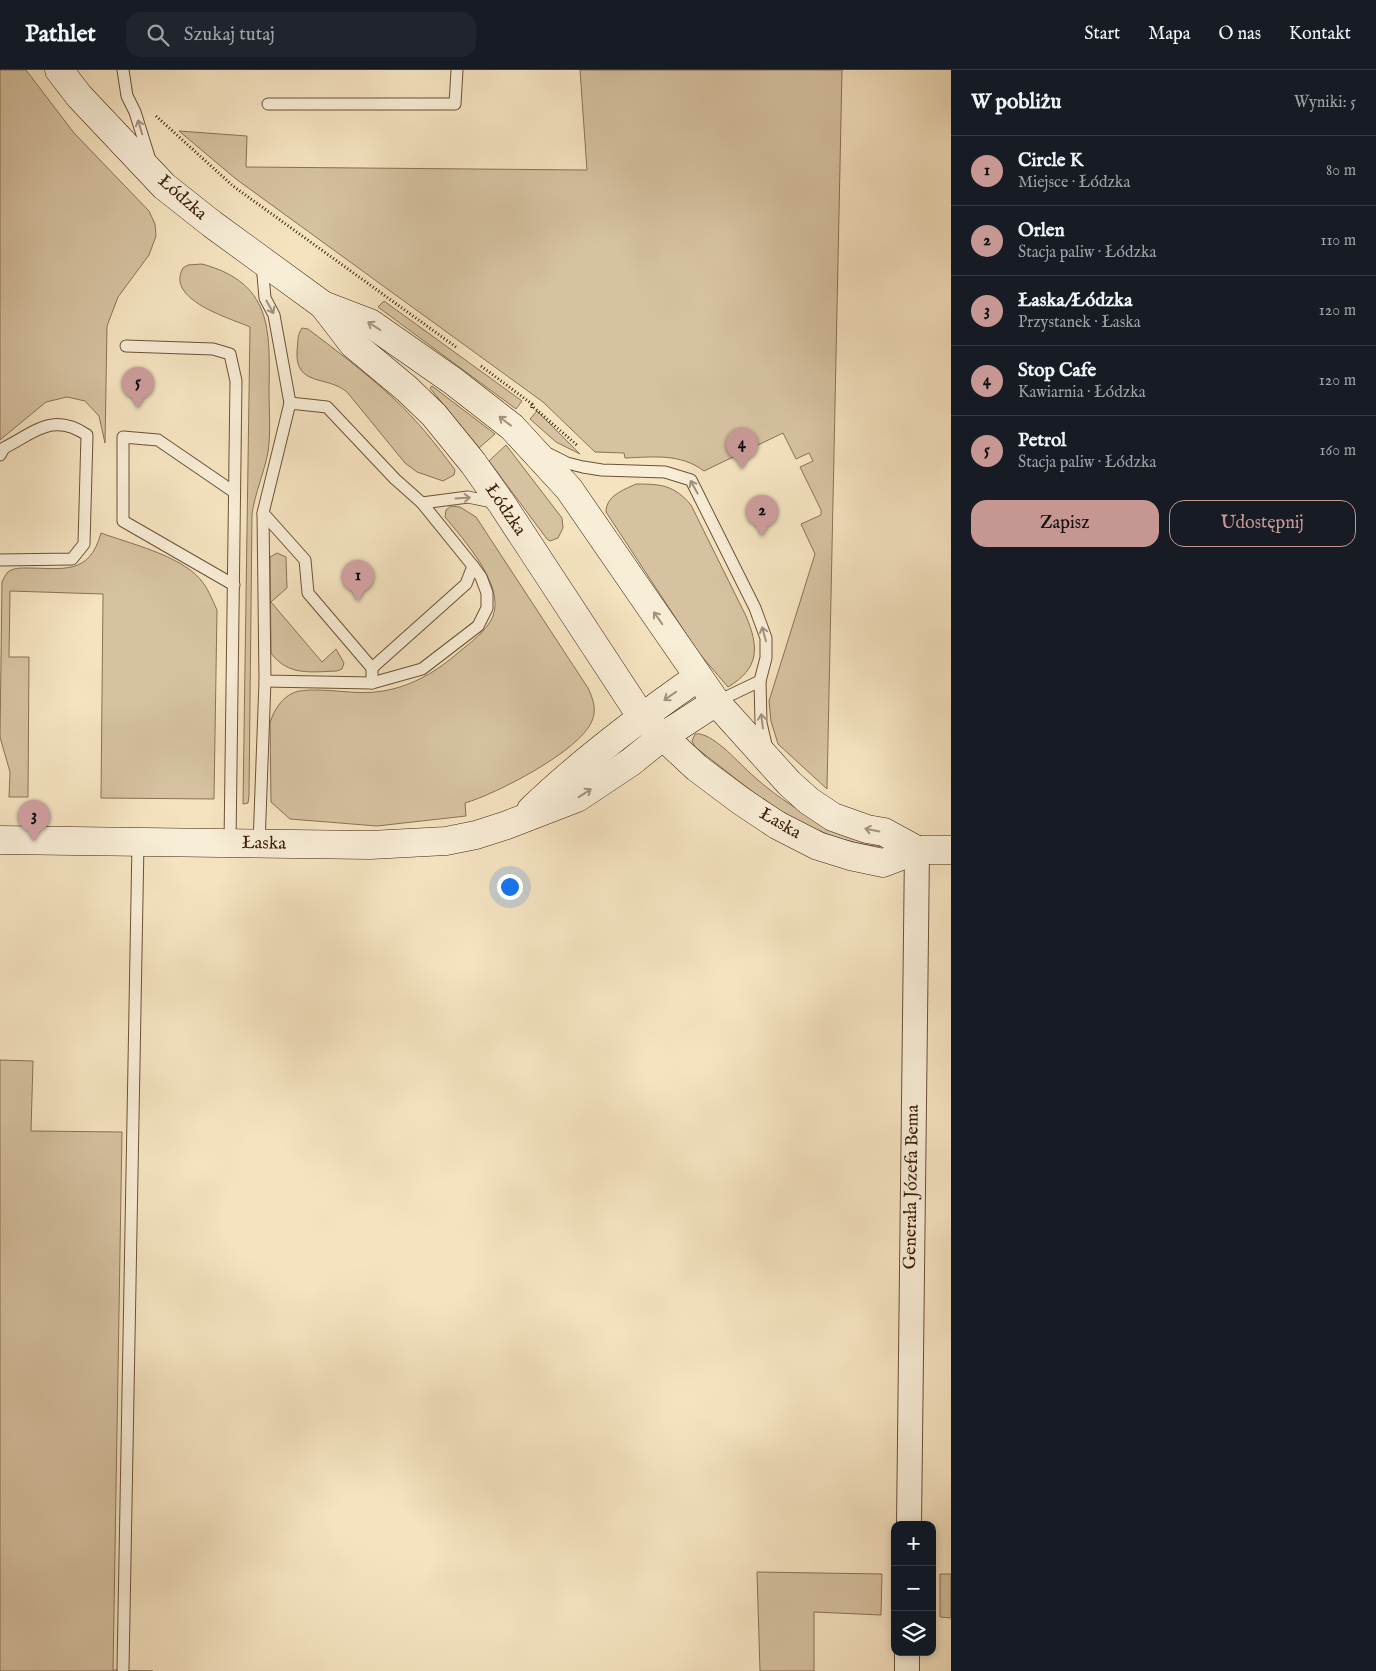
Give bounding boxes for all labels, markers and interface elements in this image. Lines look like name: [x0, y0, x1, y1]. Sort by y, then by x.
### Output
search box: [126, 12, 476, 57]
text: Pathlet: [25, 19, 96, 50]
icon: search: [144, 21, 172, 49]
text: Szukaj tutaj: [184, 23, 275, 47]
text: Start: [1084, 23, 1120, 46]
text: Mapa: [1148, 23, 1191, 46]
text: O nas: [1219, 23, 1261, 46]
text: Kontakt: [1289, 23, 1351, 46]
text: W pobliżu: [971, 89, 1061, 116]
text: Wyniki: 5: [1294, 93, 1356, 113]
one-way arrow: [134, 120, 144, 136]
text: Circle K: [1018, 149, 1083, 173]
text: 1: [984, 161, 990, 181]
text: 80 m: [1326, 161, 1356, 181]
street label: Łódzka: [153, 170, 212, 226]
text: Miejsce · Łódzka: [1018, 173, 1130, 193]
text: Orlen: [1018, 219, 1065, 243]
text: 2: [983, 231, 991, 251]
text: 110 m: [1320, 231, 1356, 251]
text: Stacja paliw · Łódzka: [1018, 243, 1156, 263]
text: Łaska/Łódzka: [1018, 289, 1133, 313]
one-way arrow: [265, 300, 275, 315]
text: 3: [984, 301, 990, 321]
text: 120 m: [1319, 301, 1356, 321]
text: Przystanek · Łaska: [1018, 313, 1141, 333]
one-way arrow: [367, 321, 381, 331]
text: Stop Cafe: [1018, 359, 1096, 383]
pin: 5: [122, 367, 154, 408]
text: 4: [983, 371, 991, 391]
text: 120 m: [1319, 371, 1356, 391]
text: Kawiarnia · Łódzka: [1018, 383, 1146, 403]
one-way arrow: [499, 416, 512, 427]
pin: 4: [726, 428, 758, 469]
text: Petrol: [1018, 429, 1066, 453]
text: 5: [984, 441, 990, 461]
text: 160 m: [1320, 441, 1356, 461]
text: Stacja paliw · Łódzka: [1018, 453, 1156, 473]
street label: Łódzka: [479, 480, 531, 541]
one-way arrow: [689, 480, 699, 495]
one-way arrow: [454, 494, 470, 503]
pin: 2: [746, 495, 778, 536]
button: Zapisz: [971, 500, 1159, 547]
button: Udostępnij: [1169, 500, 1356, 547]
pin: 1: [342, 560, 374, 601]
one-way arrow: [653, 612, 663, 626]
one-way arrow: [758, 626, 768, 642]
one-way arrow: [663, 691, 677, 701]
one-way arrow: [757, 714, 767, 730]
one-way arrow: [578, 787, 592, 798]
pin: 3: [18, 800, 50, 841]
street label: Łaska: [755, 803, 805, 845]
one-way arrow: [865, 825, 881, 834]
street label: Łaska: [242, 832, 287, 856]
your location: [497, 874, 523, 900]
street label: Generała Józefa Bema: [899, 1104, 925, 1270]
map controls: [891, 1521, 936, 1656]
button: +: [891, 1521, 936, 1566]
button: −: [891, 1566, 936, 1611]
button: layers: [891, 1611, 936, 1656]

